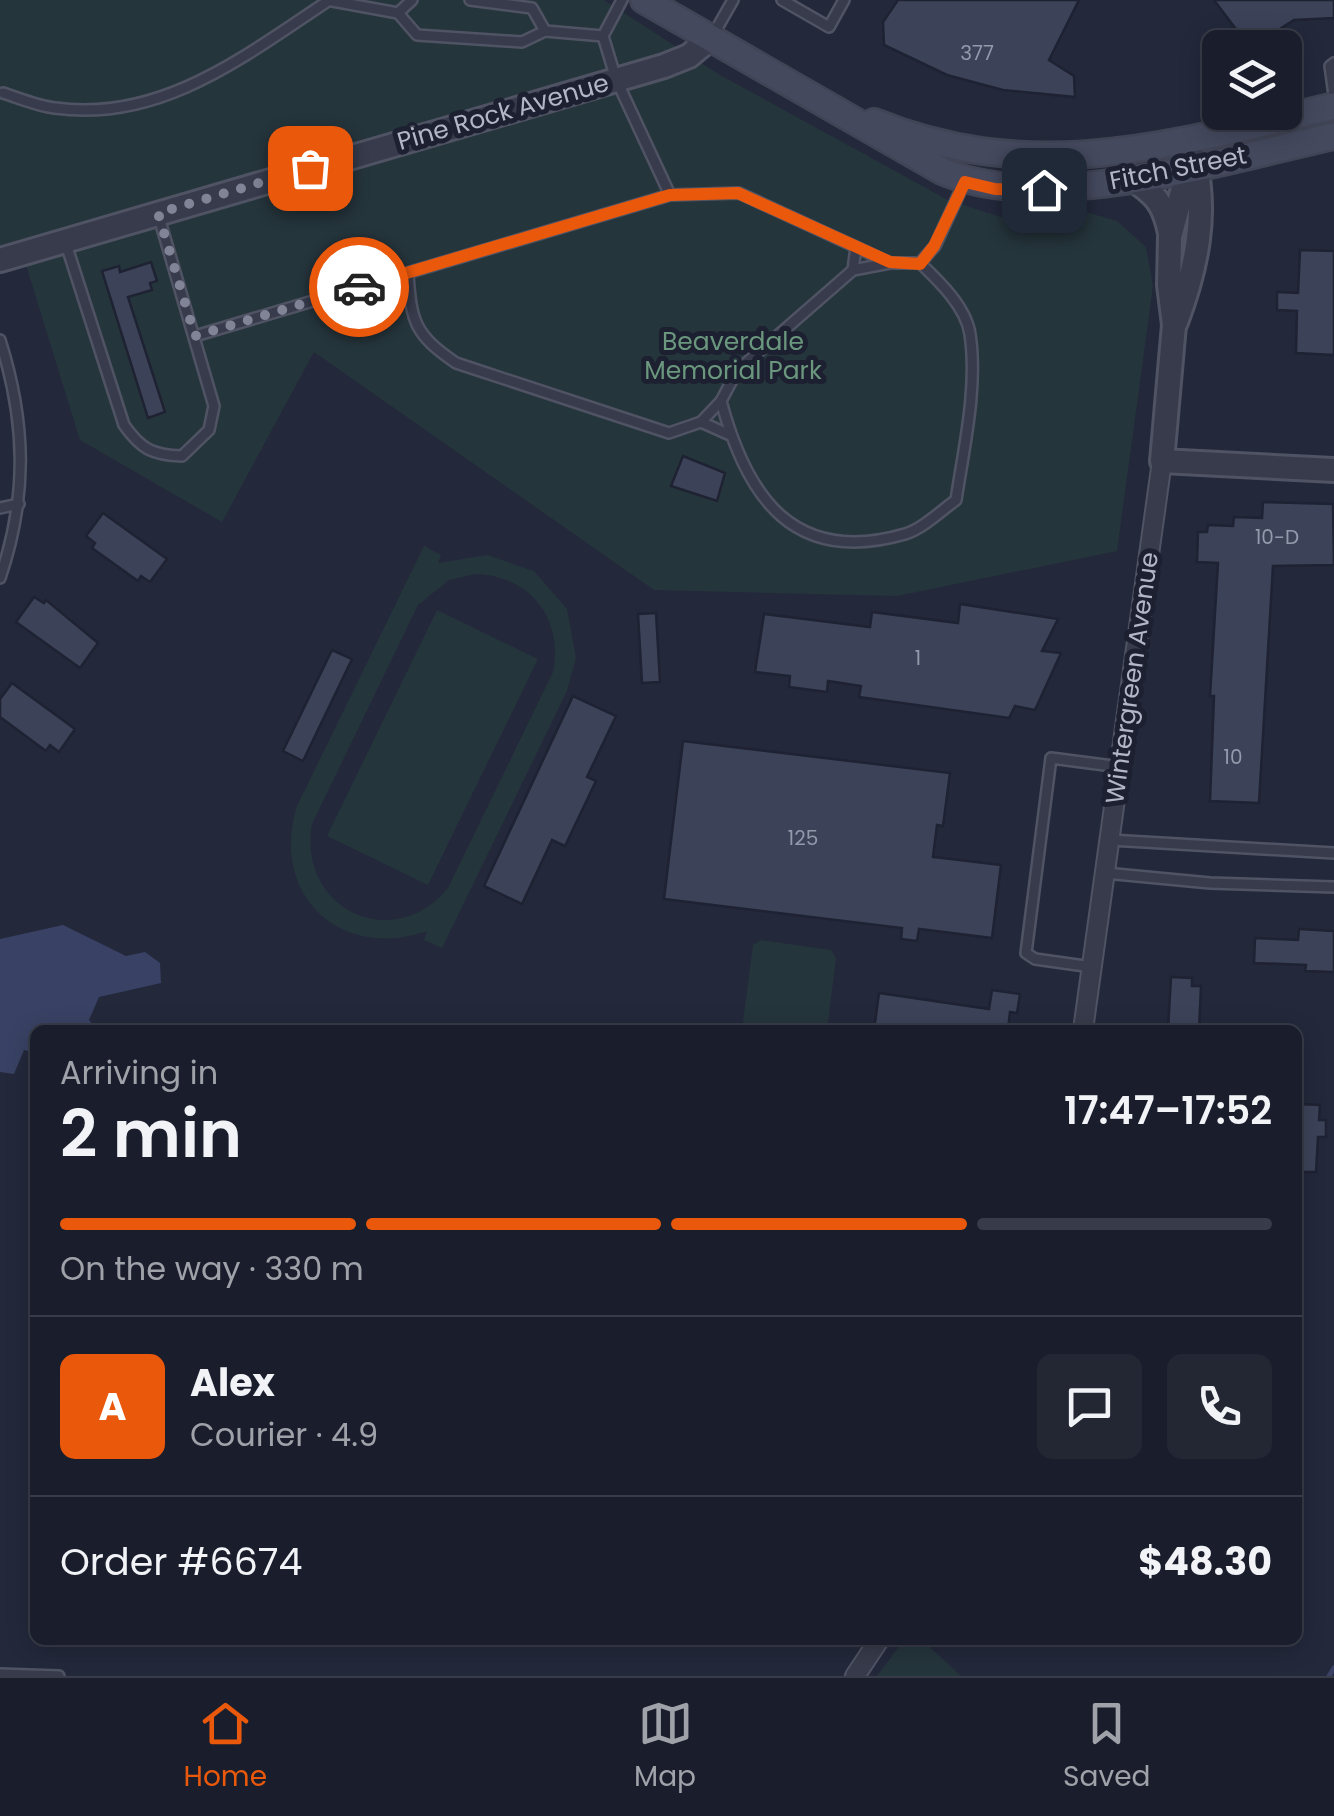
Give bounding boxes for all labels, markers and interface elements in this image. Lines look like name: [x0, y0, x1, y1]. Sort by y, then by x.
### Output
map controls: [1202, 30, 1302, 130]
button: layers: [1202, 30, 1302, 130]
house number: 377: [960, 39, 994, 67]
street label: Pine Rock Avenue: [393, 65, 613, 159]
pin: [268, 126, 353, 211]
street label: Fitch Street: [1106, 138, 1250, 198]
icon: bag: [283, 141, 338, 196]
pin: [1002, 148, 1087, 233]
icon: home: [1017, 163, 1072, 218]
courier: [309, 237, 409, 337]
icon: car: [332, 260, 387, 315]
park label: Beaverdale Memorial Park: [644, 324, 822, 388]
house number: 10-D: [1255, 523, 1299, 551]
street label: Wintergreen Avenue: [1097, 550, 1167, 806]
house number: 1: [915, 644, 921, 672]
house number: 10: [1224, 743, 1242, 771]
house number: 125: [788, 824, 818, 852]
text: Arriving in: [60, 1050, 218, 1095]
text: 17:47–17:52: [1064, 1084, 1272, 1137]
text: 2 min: [60, 1089, 242, 1180]
text: On the way · 330 m: [60, 1246, 364, 1291]
button: chat: [1037, 1354, 1142, 1459]
button: phone: [1167, 1354, 1272, 1459]
text: Alex: [190, 1356, 275, 1409]
text: A: [98, 1380, 127, 1433]
text: Courier · 4.9: [190, 1412, 378, 1457]
text: Order #6674: [60, 1535, 302, 1588]
text: $48.30: [1138, 1535, 1272, 1588]
tab: Home: [184, 1696, 267, 1798]
tab: Map: [634, 1696, 696, 1798]
tab: Saved: [1063, 1696, 1150, 1798]

